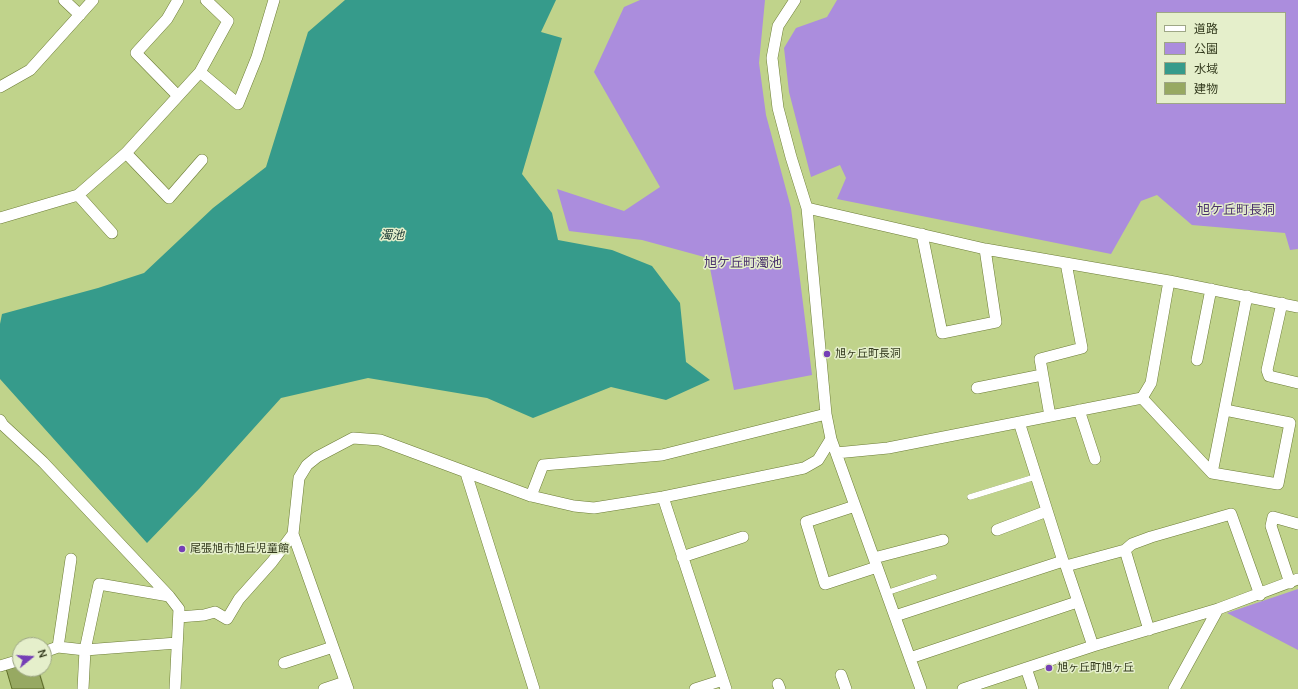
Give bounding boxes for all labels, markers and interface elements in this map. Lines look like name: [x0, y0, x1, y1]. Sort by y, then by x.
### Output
legend: [1156, 12, 1286, 104]
text: 道路: [1194, 20, 1218, 37]
text: 公園: [1194, 40, 1218, 57]
text: 水域: [1194, 60, 1218, 77]
text: 建物: [1194, 80, 1218, 97]
district label: 旭ケ丘町長洞: [1197, 202, 1275, 218]
water label: 濁池: [380, 229, 404, 243]
district label: 旭ケ丘町濁池: [704, 255, 782, 271]
place label: 旭ヶ丘町長洞: [835, 347, 901, 361]
marker: 旭ヶ丘町長洞: [822, 349, 832, 359]
place label: 尾張旭市旭丘児童館: [190, 542, 289, 556]
marker: 尾張旭市旭丘児童館: [177, 544, 187, 554]
north arrow: [12, 637, 52, 677]
text: N: [35, 647, 51, 660]
place label: 旭ヶ丘町旭ヶ丘: [1057, 661, 1134, 675]
marker: 旭ヶ丘町旭ヶ丘: [1044, 663, 1054, 673]

